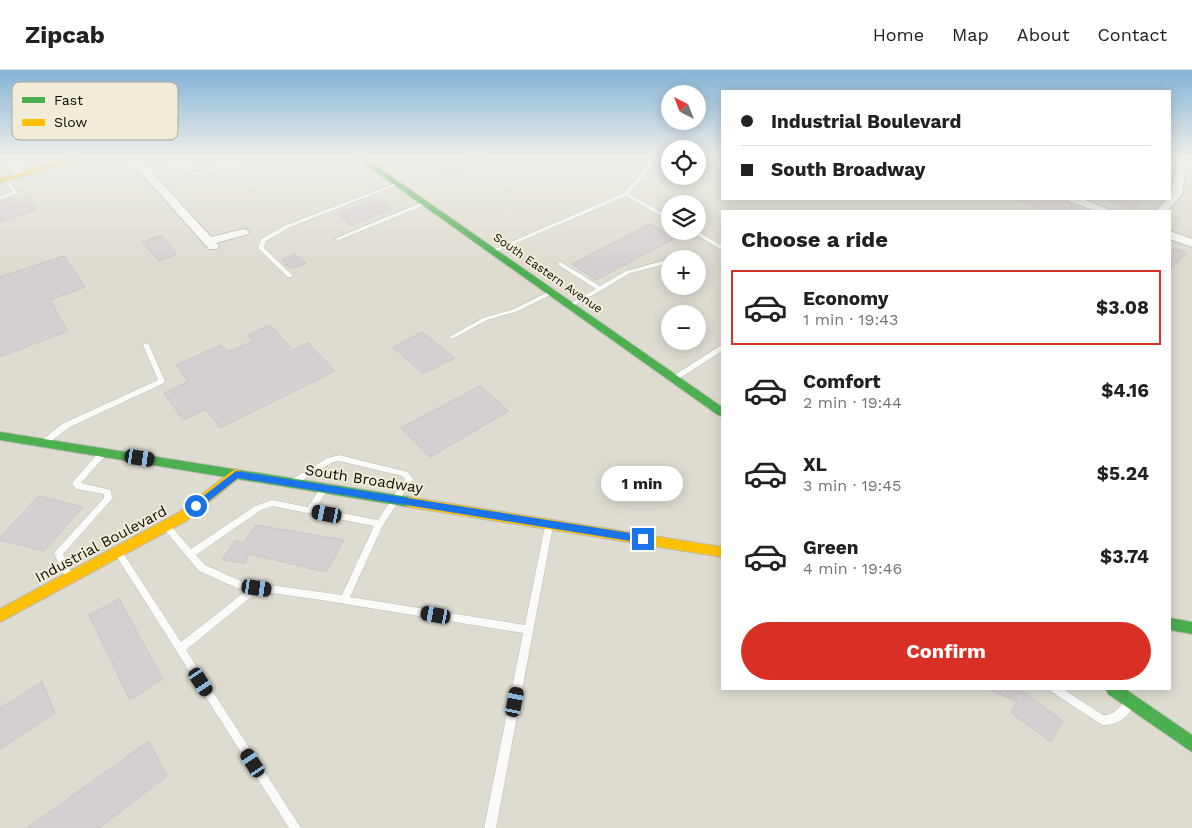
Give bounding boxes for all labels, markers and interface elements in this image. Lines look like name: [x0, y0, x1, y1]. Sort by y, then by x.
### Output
text: Zipcab: [25, 21, 105, 49]
text: Home: [873, 24, 924, 45]
text: Map: [952, 24, 989, 45]
text: About: [1017, 24, 1069, 45]
text: Contact: [1097, 24, 1167, 45]
legend: [12, 82, 178, 140]
north arrow: [661, 85, 706, 130]
map controls: [661, 85, 706, 350]
text: Fast: [54, 92, 83, 108]
text: Industrial Boulevard: [771, 110, 961, 133]
text: Slow: [54, 114, 87, 130]
button: locate: [661, 140, 706, 185]
text: South Broadway: [771, 158, 925, 181]
button: layers: [661, 195, 706, 240]
text: Choose a ride: [741, 227, 888, 252]
street label: South Eastern Avenue: [491, 230, 605, 316]
button: +: [661, 250, 706, 295]
icon: car: [743, 285, 788, 330]
text: Economy: [803, 287, 888, 310]
text: $3.08: [1096, 296, 1149, 319]
button: −: [661, 305, 706, 350]
text: 1 min · 19:43: [803, 310, 898, 329]
icon: car: [743, 368, 788, 413]
text: Comfort: [803, 370, 881, 393]
text: $4.16: [1101, 379, 1149, 402]
text: 2 min · 19:44: [803, 393, 902, 412]
car: [124, 448, 155, 468]
icon: car: [743, 451, 788, 496]
text: XL: [803, 453, 827, 476]
street label: South Broadway: [304, 461, 425, 497]
text: $5.24: [1097, 462, 1149, 485]
callout: 1 min: [602, 466, 684, 502]
text: 1 min: [621, 474, 663, 493]
text: 3 min · 19:45: [803, 476, 901, 495]
route start: [185, 495, 207, 517]
street label: Industrial Boulevard: [32, 502, 170, 586]
car: [310, 504, 343, 524]
route end: [632, 528, 654, 550]
icon: car: [743, 534, 788, 579]
text: Green: [803, 536, 859, 559]
text: $3.74: [1100, 545, 1149, 568]
text: 4 min · 19:46: [803, 559, 902, 578]
car: [241, 578, 272, 598]
car: [419, 605, 452, 625]
button: Confirm: [741, 622, 1151, 680]
car: [186, 665, 215, 699]
car: [504, 686, 525, 718]
car: [238, 746, 267, 780]

